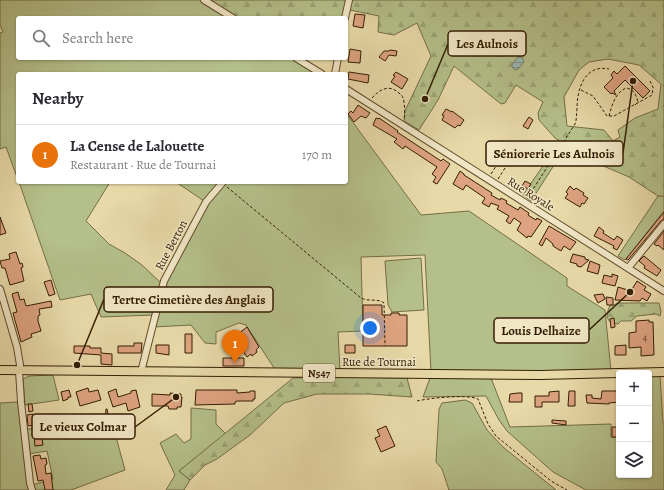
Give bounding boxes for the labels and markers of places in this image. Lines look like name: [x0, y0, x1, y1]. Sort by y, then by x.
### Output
callout: Les Aulnois: [448, 31, 526, 56]
callout: Séniorerie Les Aulnois: [486, 141, 623, 166]
callout: Tertre Cimetière des Anglais: [104, 287, 273, 312]
callout: Louis Delhaize: [494, 318, 589, 343]
pin: 1: [222, 330, 248, 363]
callout: Le vieux Colmar: [32, 414, 135, 439]

